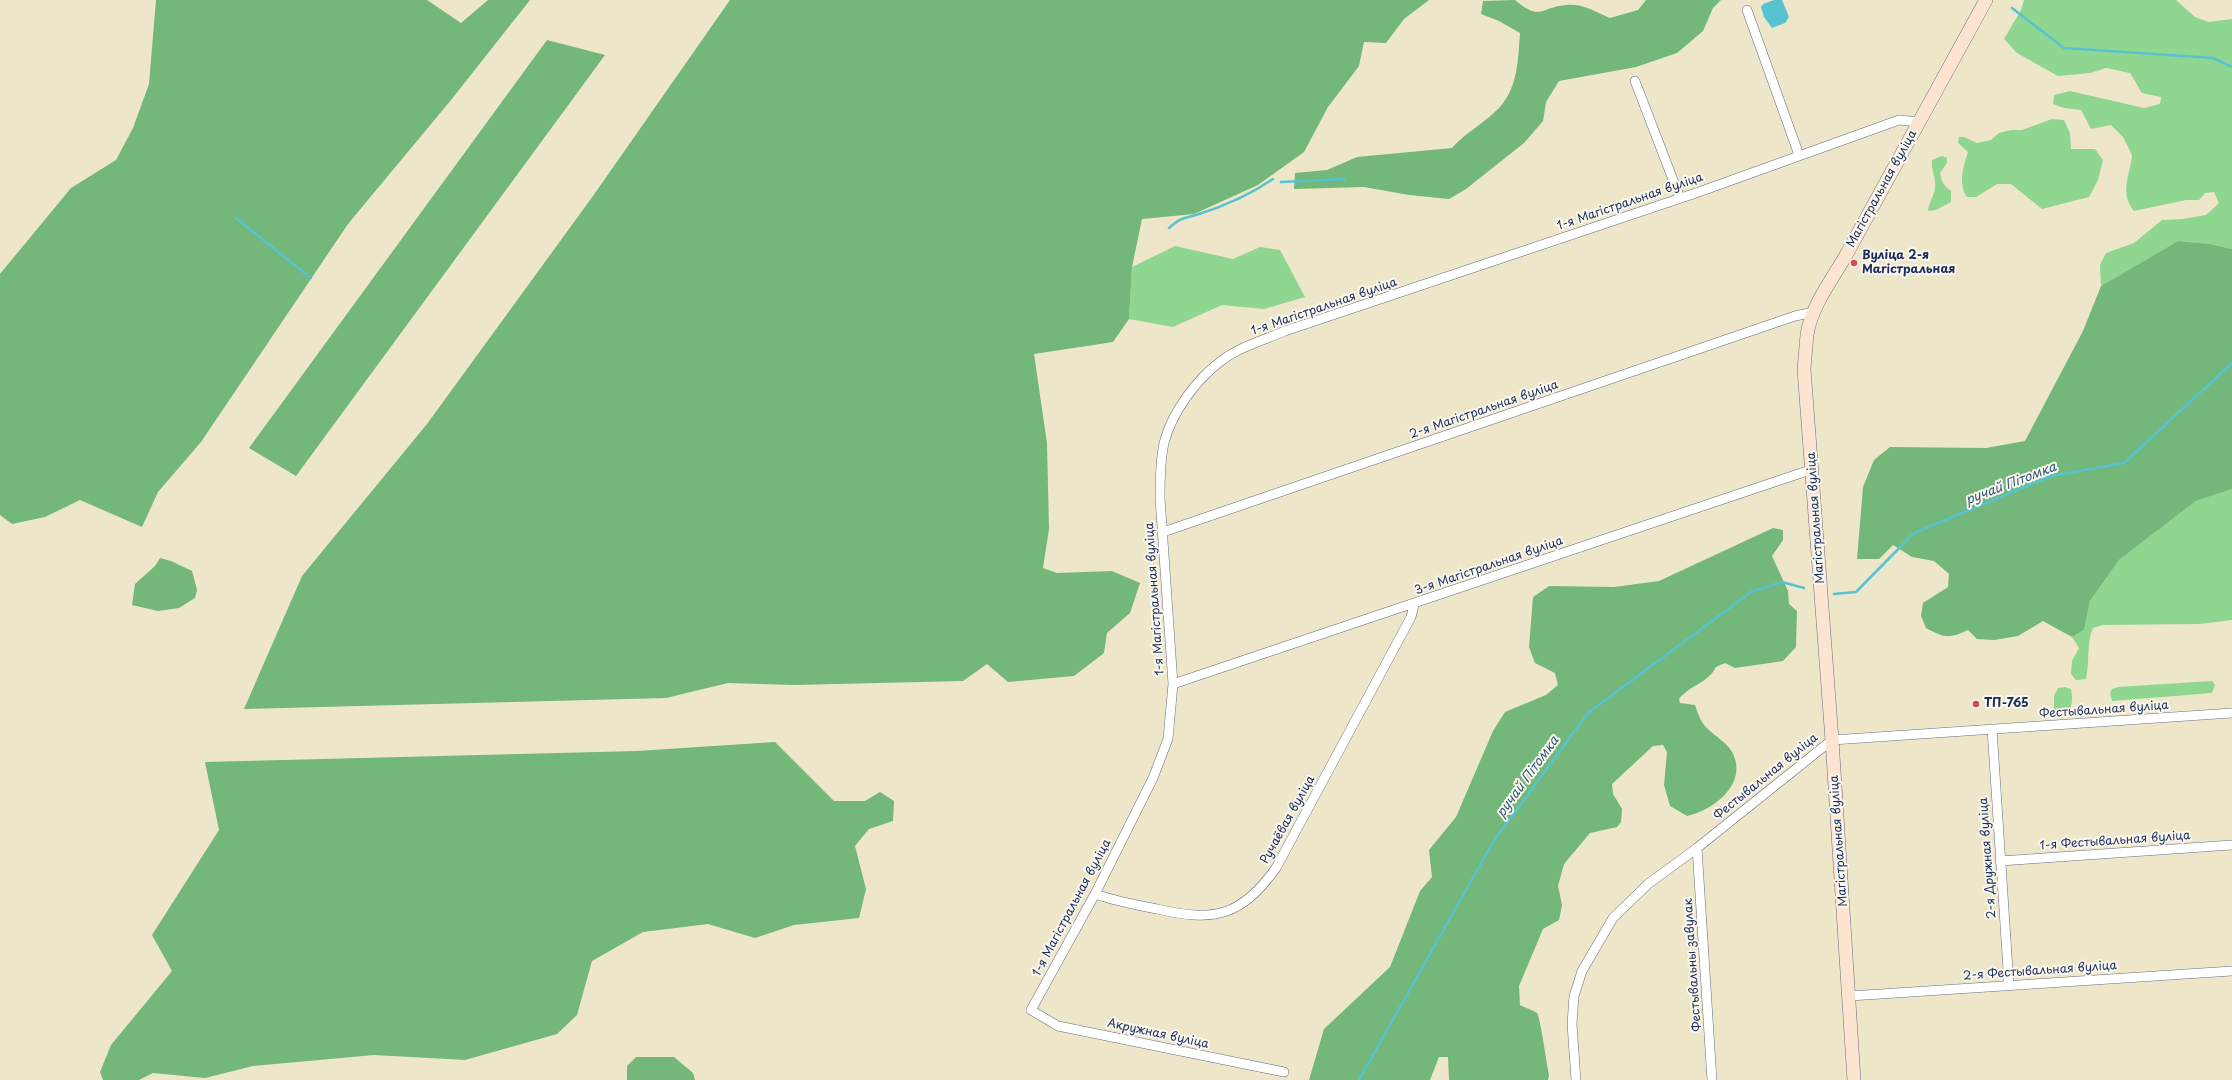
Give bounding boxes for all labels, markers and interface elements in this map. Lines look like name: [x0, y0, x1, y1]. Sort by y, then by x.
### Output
street label: Магістральная вуліца: [1844, 128, 1920, 250]
street label: 1-я Магістральная вуліца: [1555, 170, 1705, 234]
place label: Вуліца 2-я Магістральная: [1862, 249, 1955, 277]
marker: Вуліца 2-я Магістральная: [1849, 258, 1859, 268]
street label: 1-я Магістральная вуліца: [1249, 275, 1399, 339]
street label: 2-я Магістральная вуліца: [1408, 378, 1560, 442]
street label: Магістральная вуліца: [1804, 452, 1828, 584]
water label: ручай Пітомка: [1963, 459, 2059, 509]
street label: 1-я Магістральная вуліца: [1142, 522, 1168, 676]
street label: 3-я Магістральная вуліца: [1413, 534, 1565, 598]
place label: ТП-765: [1984, 697, 2029, 711]
street label: Фестывальная вуліца: [2039, 698, 2169, 722]
marker: ТП-765: [1971, 699, 1981, 709]
street label: Фестывальная вуліца: [1711, 731, 1821, 823]
water label: ручай Пітомка: [1493, 734, 1563, 820]
street label: Ручаёвая вуліца: [1258, 773, 1318, 867]
street label: Магістральная вуліца: [1827, 775, 1851, 907]
street label: 2-я Дружная вуліца: [1977, 797, 1999, 919]
street label: 1-я Фестывальная вуліца: [2039, 829, 2191, 853]
street label: 1-я Магістральная вуліца: [1030, 837, 1114, 979]
street label: Фестывальны завулак: [1681, 898, 1705, 1032]
street label: 2-я Фестывальная вуліца: [1963, 958, 2117, 984]
street label: Акружная вуліца: [1106, 1016, 1210, 1052]

